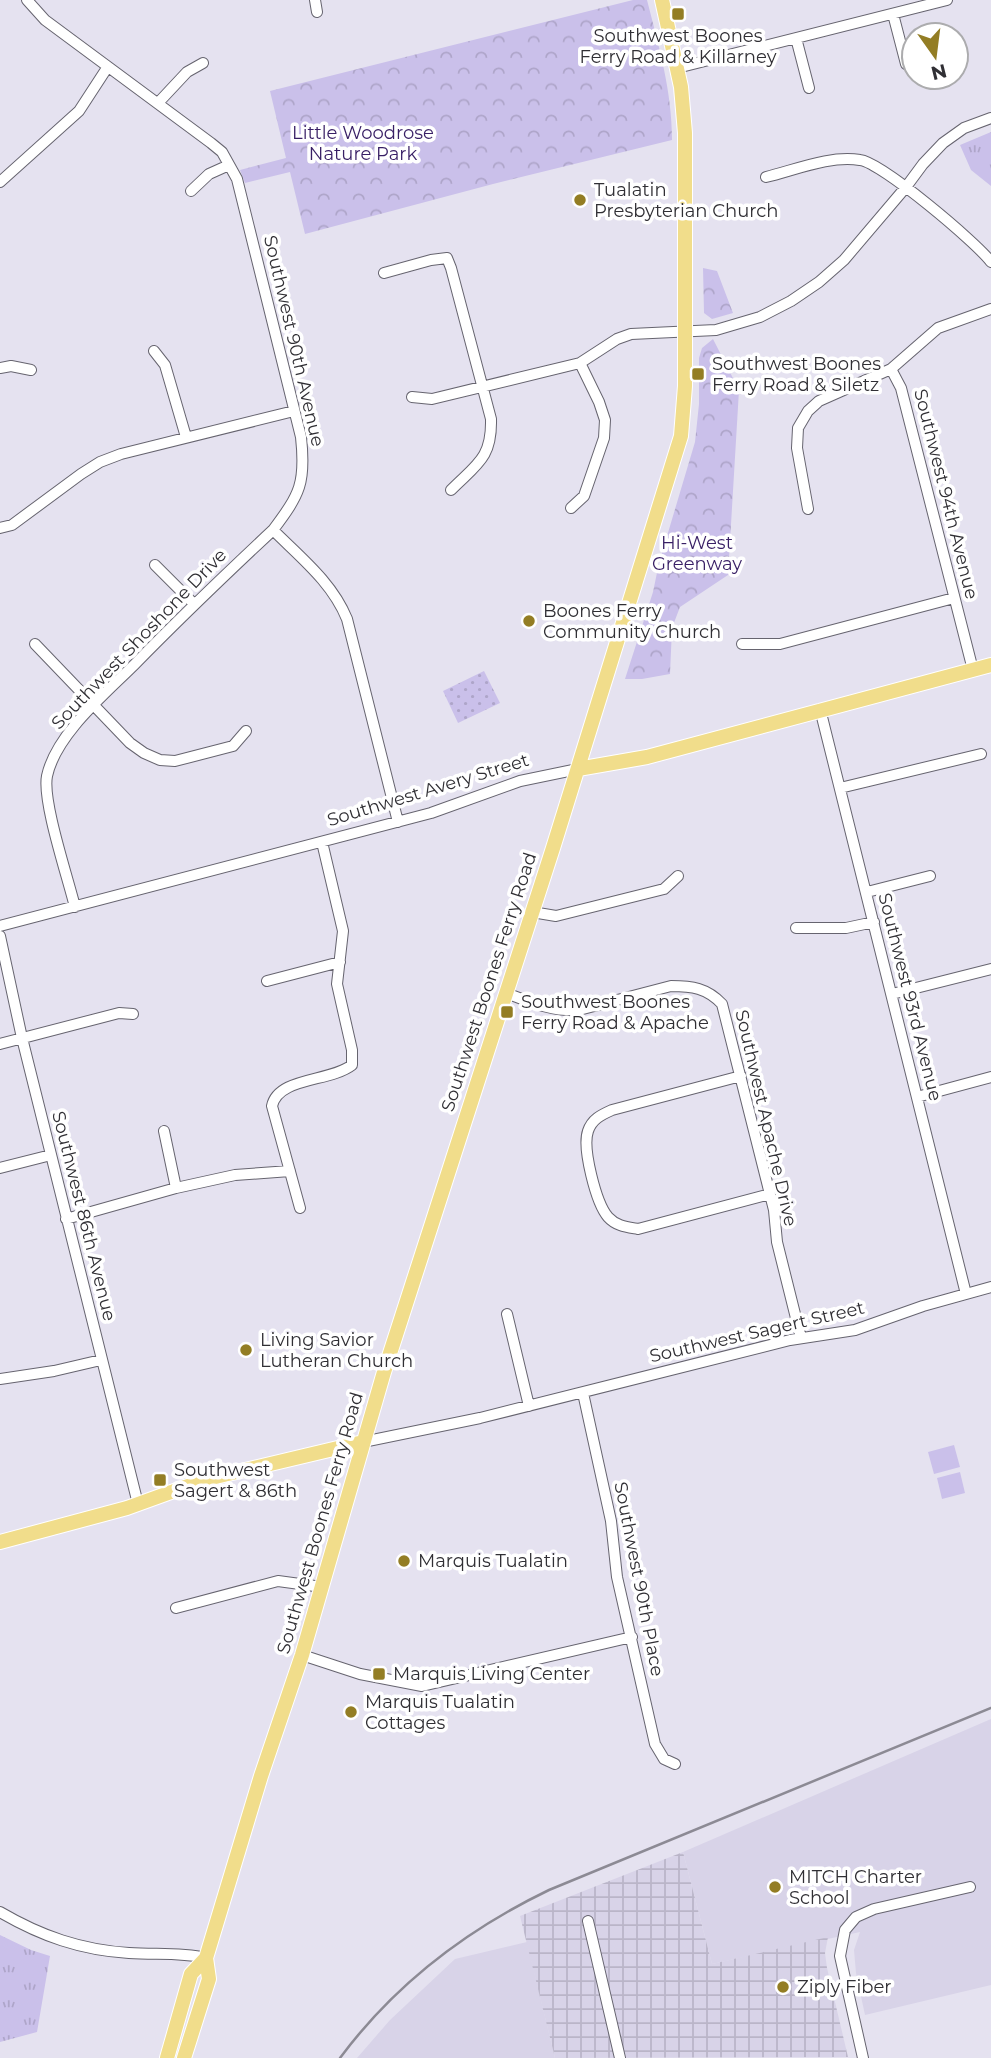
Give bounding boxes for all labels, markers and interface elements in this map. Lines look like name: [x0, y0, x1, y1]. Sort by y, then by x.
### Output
marker: Southwest Boones Ferry Road & Killarney: [670, 6, 686, 22]
north arrow: [900, 21, 970, 91]
place label: Southwest Boones Ferry Road & Killarney: [580, 25, 777, 68]
text: N: [929, 59, 949, 85]
park label: Little Woodrose Nature Park: [292, 122, 434, 165]
place label: Tualatin Presbyterian Church: [594, 179, 778, 222]
marker: Tualatin Presbyterian Church: [572, 192, 588, 208]
street label: Southwest 90th Avenue: [259, 233, 329, 449]
place label: Southwest Boones Ferry Road & Siletz: [712, 353, 881, 396]
marker: Southwest Boones Ferry Road & Siletz: [690, 366, 706, 382]
street label: Southwest 94th Avenue: [909, 387, 983, 602]
park label: Hi-West Greenway: [652, 532, 742, 575]
street label: Southwest Shoshone Drive: [47, 544, 231, 734]
place label: Boones Ferry Community Church: [543, 600, 721, 643]
marker: Boones Ferry Community Church: [521, 613, 537, 629]
street label: Southwest Avery Street: [324, 749, 532, 831]
street label: Southwest Boones Ferry Road: [437, 850, 541, 1114]
street label: Southwest 93rd Avenue: [873, 891, 947, 1103]
place label: Southwest Boones Ferry Road & Apache: [521, 991, 709, 1034]
marker: Southwest Boones Ferry Road & Apache: [499, 1004, 515, 1020]
street label: Southwest Apache Drive: [730, 1008, 802, 1229]
street label: Southwest 86th Avenue: [47, 1109, 121, 1323]
street label: Southwest Sagert Street: [647, 1297, 867, 1367]
place label: Living Savior Lutheran Church: [260, 1329, 413, 1372]
marker: Living Savior Lutheran Church: [238, 1342, 254, 1358]
street label: Southwest Boones Ferry Road: [272, 1390, 368, 1656]
place label: Southwest Sagert & 86th: [174, 1459, 297, 1502]
marker: Southwest Sagert & 86th: [152, 1472, 168, 1488]
street label: Southwest 90th Place: [609, 1480, 669, 1678]
place label: Marquis Tualatin: [418, 1550, 568, 1572]
marker: Marquis Tualatin: [396, 1553, 412, 1569]
place label: Marquis Living Center: [393, 1663, 590, 1685]
marker: Marquis Living Center: [371, 1666, 387, 1682]
place label: Marquis Tualatin Cottages: [365, 1691, 515, 1734]
marker: Marquis Tualatin Cottages: [343, 1704, 359, 1720]
place label: MITCH Charter School: [789, 1866, 922, 1909]
marker: MITCH Charter School: [767, 1879, 783, 1895]
place label: Ziply Fiber: [797, 1976, 892, 1998]
marker: Ziply Fiber: [775, 1979, 791, 1995]

